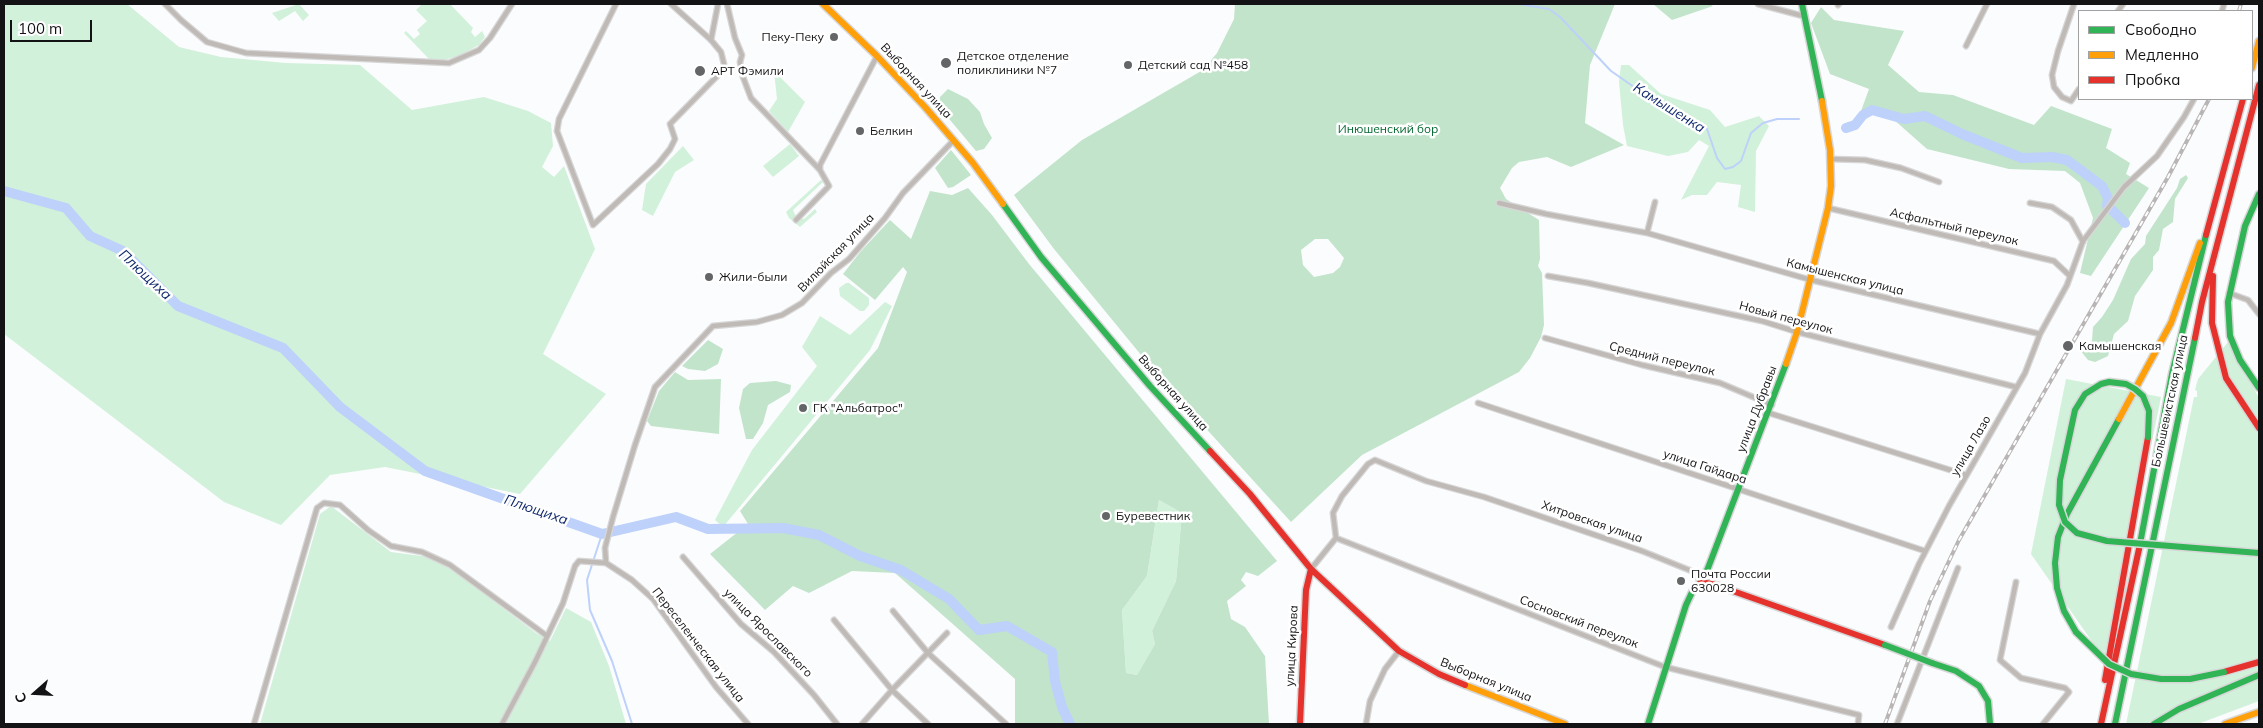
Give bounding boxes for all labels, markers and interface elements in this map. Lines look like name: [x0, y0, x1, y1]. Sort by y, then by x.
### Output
scale bar: [12, 10, 95, 42]
legend: [2078, 10, 2253, 100]
text: 100 m: [18, 19, 62, 38]
text: Свободно: [2125, 20, 2197, 39]
place label: Пеку-Пеку: [761, 30, 824, 44]
marker: Пеку-Пеку: [828, 31, 840, 43]
street label: Выборная улица: [877, 40, 955, 122]
text: Медленно: [2125, 45, 2199, 64]
place label: Детское отделение поликлиники №7: [957, 49, 1069, 77]
marker: Детское отделение поликлиники №7: [939, 56, 953, 70]
place label: Детский сад №458: [1138, 58, 1248, 72]
marker: Детский сад №458: [1122, 59, 1134, 71]
marker: АРТ Фэмили: [693, 64, 707, 78]
place label: АРТ Фэмили: [711, 64, 784, 78]
text: Пробка: [2125, 70, 2180, 89]
water label: Камышенка: [1630, 79, 1708, 137]
park label: Инюшенский бор: [1338, 122, 1438, 136]
place label: Белкин: [870, 124, 913, 138]
marker: Белкин: [854, 125, 866, 137]
street label: Асфальтный переулок: [1888, 205, 2020, 249]
street label: Вилюйская улица: [795, 211, 877, 295]
water label: Плющиха: [115, 246, 175, 304]
street label: Камышенская улица: [1785, 255, 1905, 299]
place label: Жили-были: [719, 270, 788, 284]
marker: Жили-были: [703, 271, 715, 283]
street label: Новый переулок: [1738, 299, 1834, 337]
street label: Большевистская улица: [2149, 334, 2191, 468]
street label: Средний переулок: [1608, 339, 1716, 379]
marker: Камышенская: [2061, 339, 2075, 353]
place label: Камышенская: [2079, 339, 2161, 353]
street label: Выборная улица: [1135, 352, 1211, 434]
street label: улица Дубравы: [1734, 364, 1780, 454]
place label: ГК "Альбатрос": [813, 401, 903, 415]
marker: ГК "Альбатрос": [797, 402, 809, 414]
street label: улица Лазо: [1948, 413, 1994, 479]
street label: улица Гайдара: [1661, 447, 1749, 487]
water label: Плющиха: [502, 491, 570, 529]
street label: Хитровская улица: [1540, 498, 1644, 546]
place label: Буревестник: [1116, 509, 1190, 523]
marker: Буревестник: [1100, 510, 1112, 522]
place label: Почта России 630028: [1691, 567, 1771, 595]
marker: Почта России 630028: [1675, 575, 1687, 587]
street label: Переселенческая улица: [649, 585, 747, 705]
street label: улица Ярославского: [721, 586, 815, 680]
street label: Сосновский переулок: [1518, 593, 1640, 651]
street label: улица Кирова: [1283, 605, 1301, 687]
street label: Выборная улица: [1438, 655, 1534, 705]
north arrow: [10, 668, 60, 718]
text: С: [11, 690, 31, 705]

